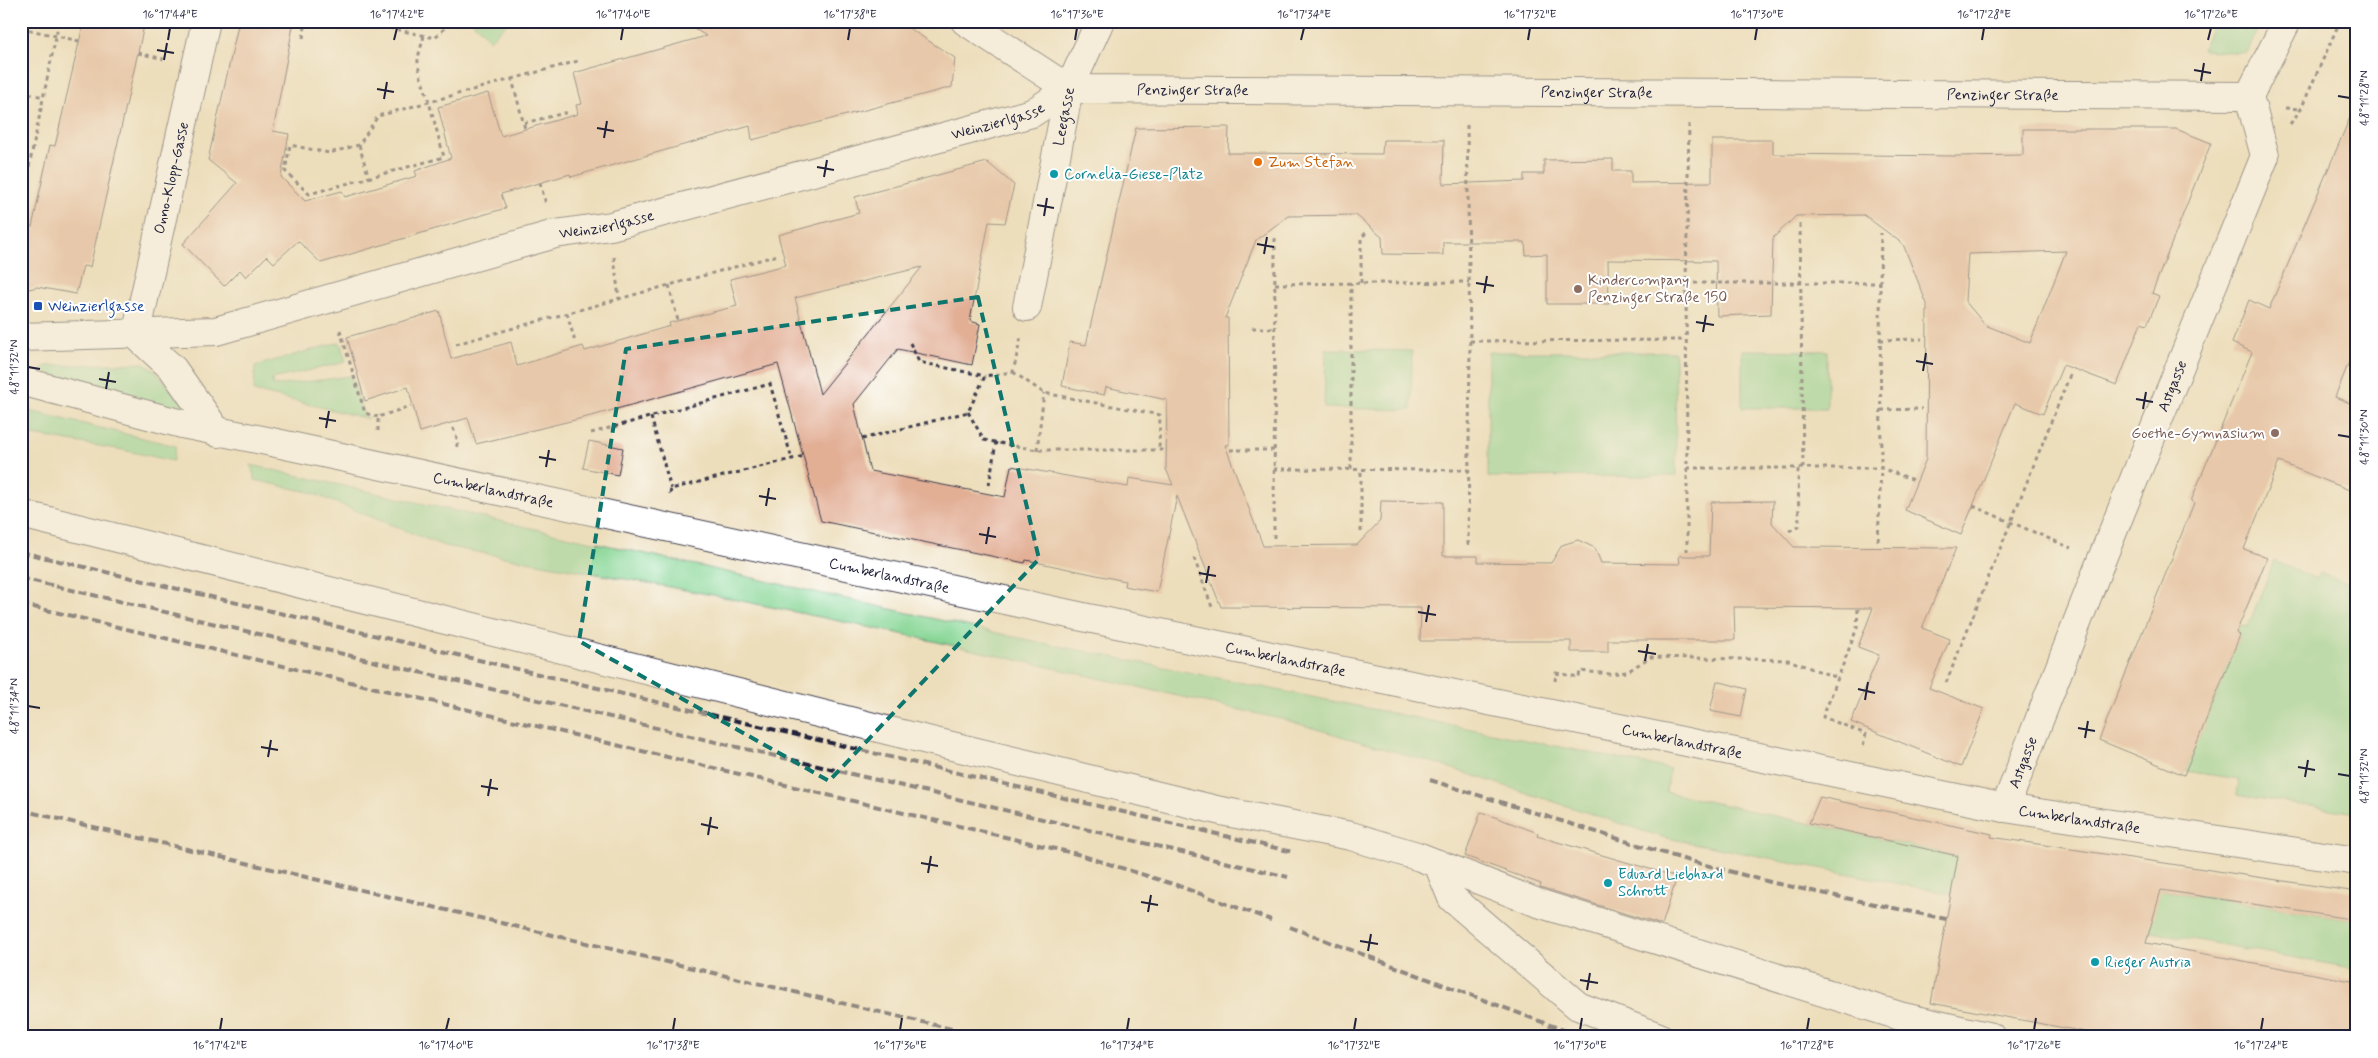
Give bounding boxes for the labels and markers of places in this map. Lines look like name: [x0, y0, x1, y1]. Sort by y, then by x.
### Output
place label: Zum Stefan: [1268, 153, 1355, 173]
marker: Zum Stefan: [1252, 156, 1264, 168]
place label: Cornelia-Giese-Platz: [1064, 165, 1203, 185]
marker: Cornelia-Giese-Platz: [1048, 168, 1060, 180]
place label: Kindercompany Penzinger Straße 150: [1588, 271, 1727, 309]
marker: Kindercompany Penzinger Straße 150: [1572, 283, 1584, 295]
place label: Weinzierlgasse: [48, 297, 144, 318]
marker: Weinzierlgasse: [32, 300, 44, 312]
place label: Goethe-Gymnasium: [2131, 424, 2265, 444]
marker: Goethe-Gymnasium: [2269, 427, 2281, 439]
place label: Eduard Liebhard Schrott: [1618, 865, 1723, 902]
marker: Eduard Liebhard Schrott: [1602, 877, 1614, 889]
place label: Rieger Austria: [2105, 953, 2191, 974]
marker: Rieger Austria: [2089, 956, 2101, 968]

